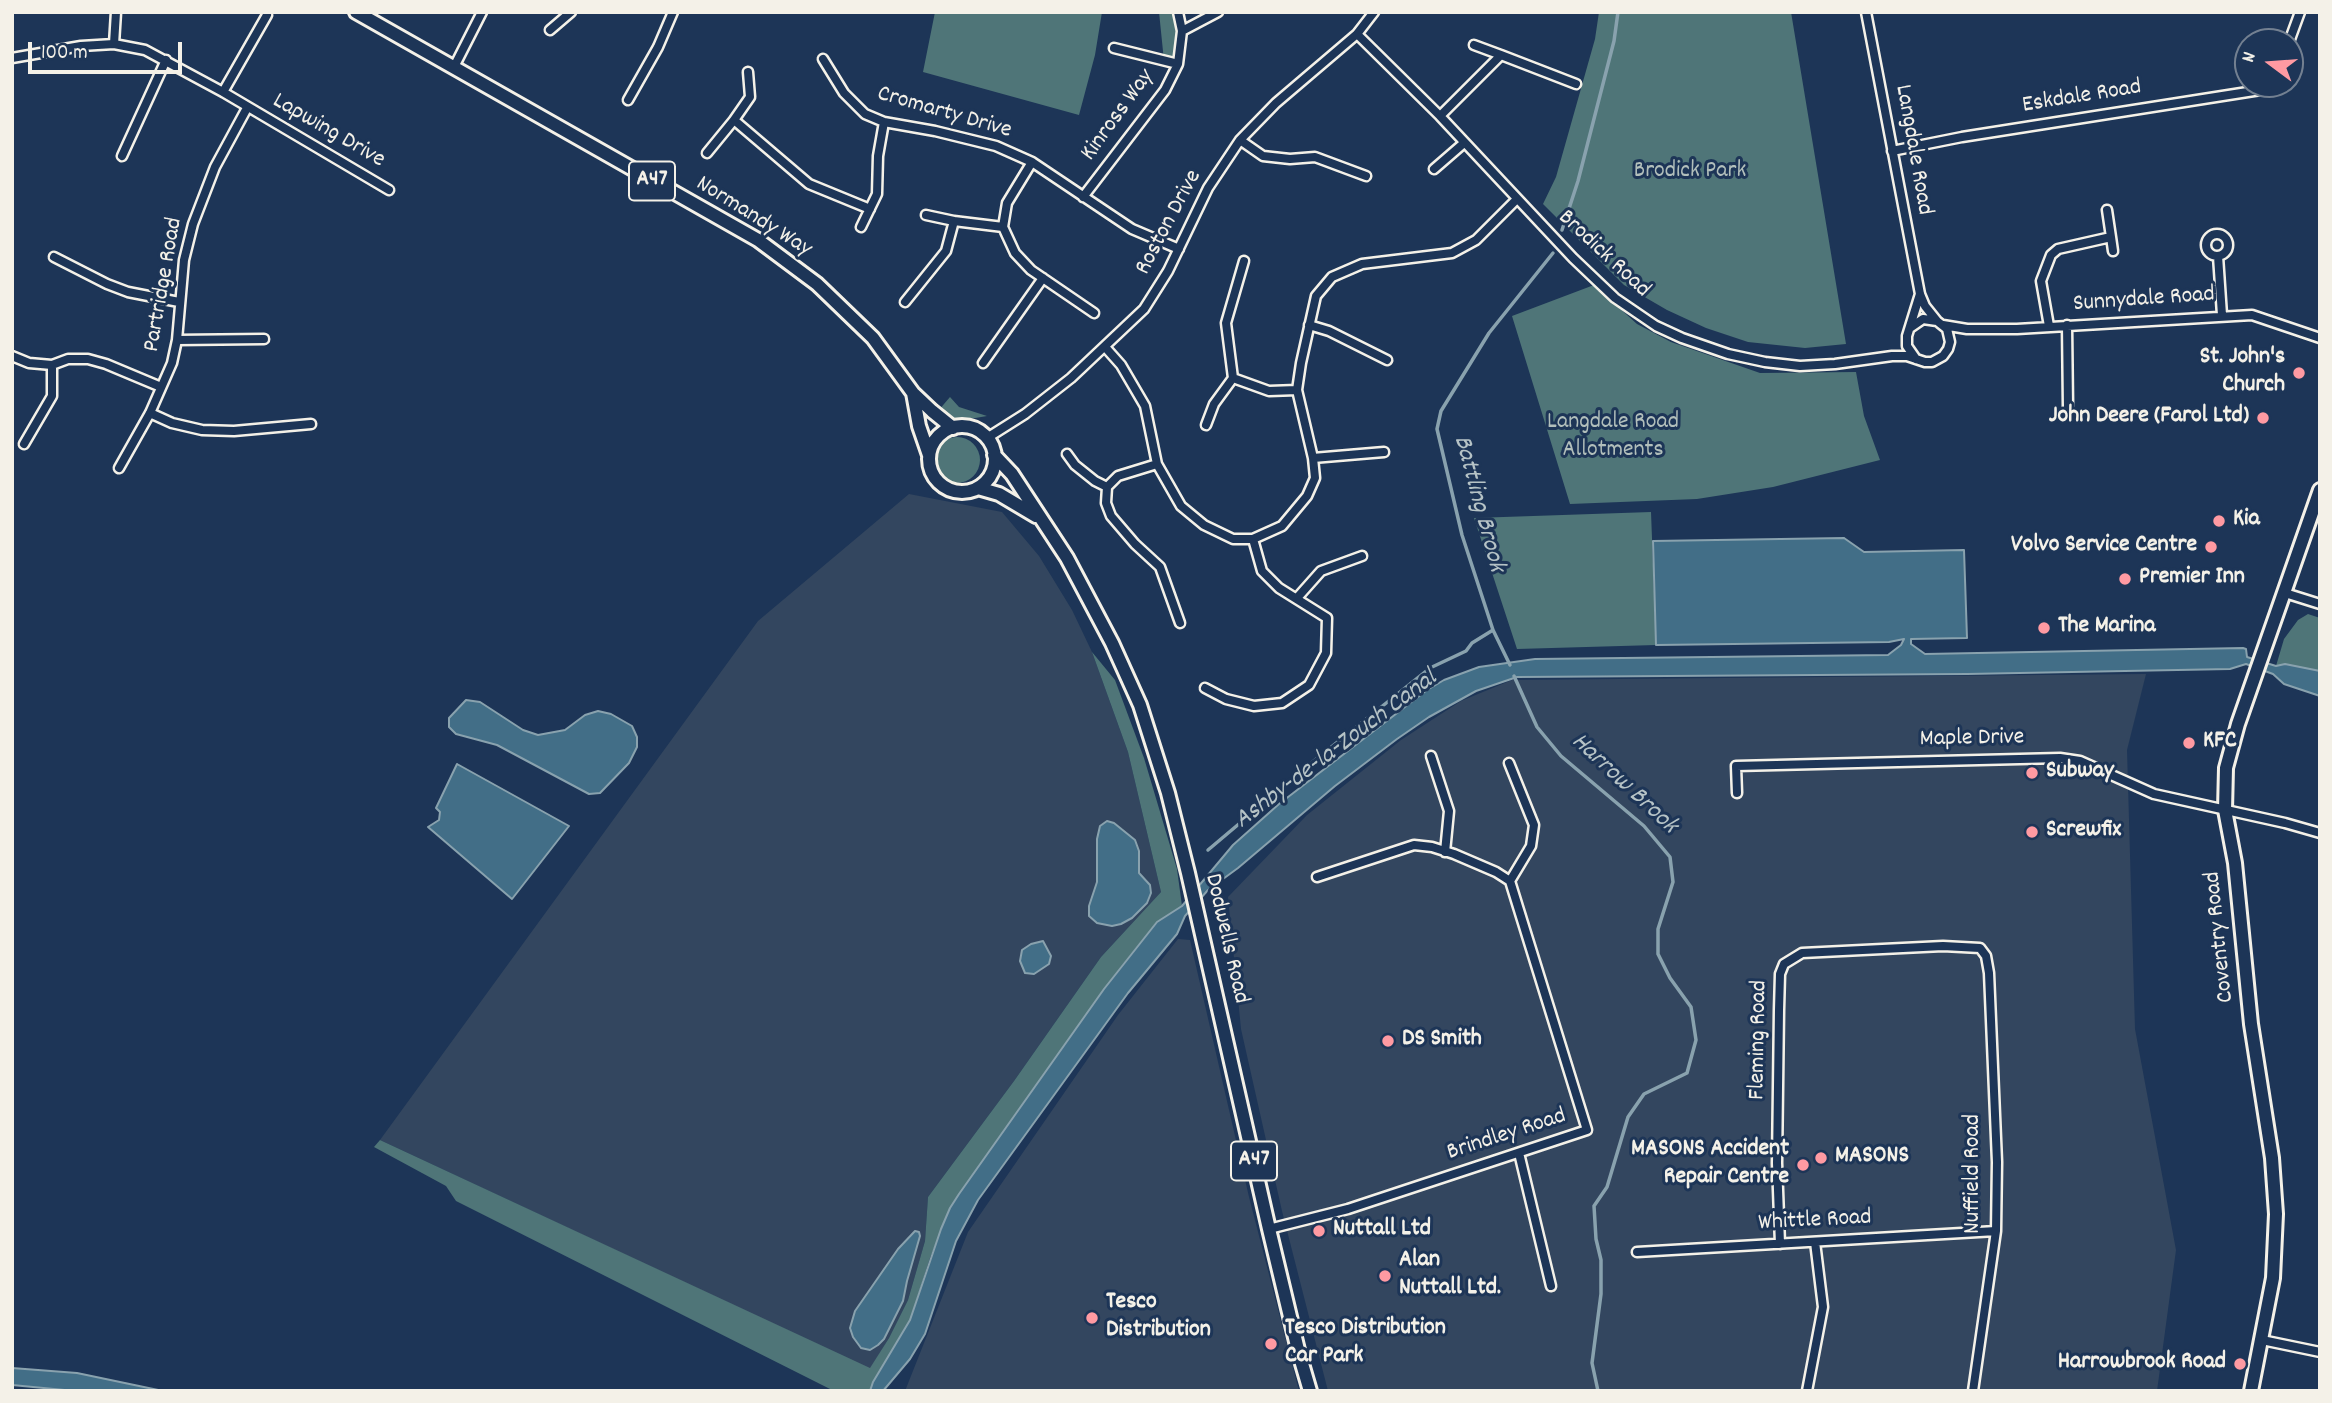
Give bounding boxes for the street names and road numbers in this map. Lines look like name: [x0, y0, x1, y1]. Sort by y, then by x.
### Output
street label: Kinross Way: [1076, 64, 1162, 168]
street label: Eskdale Road: [2020, 74, 2144, 122]
street label: Cromarty Drive: [874, 81, 1014, 147]
street label: Langdale Road: [1886, 83, 1938, 217]
street label: Lapwing Drive: [267, 88, 389, 176]
road number: A47: [629, 162, 675, 200]
street label: Roston Drive: [1130, 166, 1210, 280]
street label: Normandy Way: [690, 171, 816, 265]
street label: Brodick Road: [1551, 205, 1655, 305]
street label: Partridge Road: [139, 216, 191, 354]
street label: Sunnydale Road: [2072, 282, 2216, 320]
street label: Maple Drive: [1920, 725, 2024, 755]
street label: Coventry Road: [2200, 870, 2242, 1004]
street label: Dodwells Road: [1196, 871, 1254, 1007]
street label: Fleming Road: [1745, 980, 1775, 1100]
street label: Brindley Road: [1444, 1103, 1570, 1169]
street label: Nuffield Road: [1961, 1114, 1989, 1234]
road number: A47: [1231, 1142, 1277, 1180]
street label: Whittle Road: [1758, 1205, 1872, 1239]

